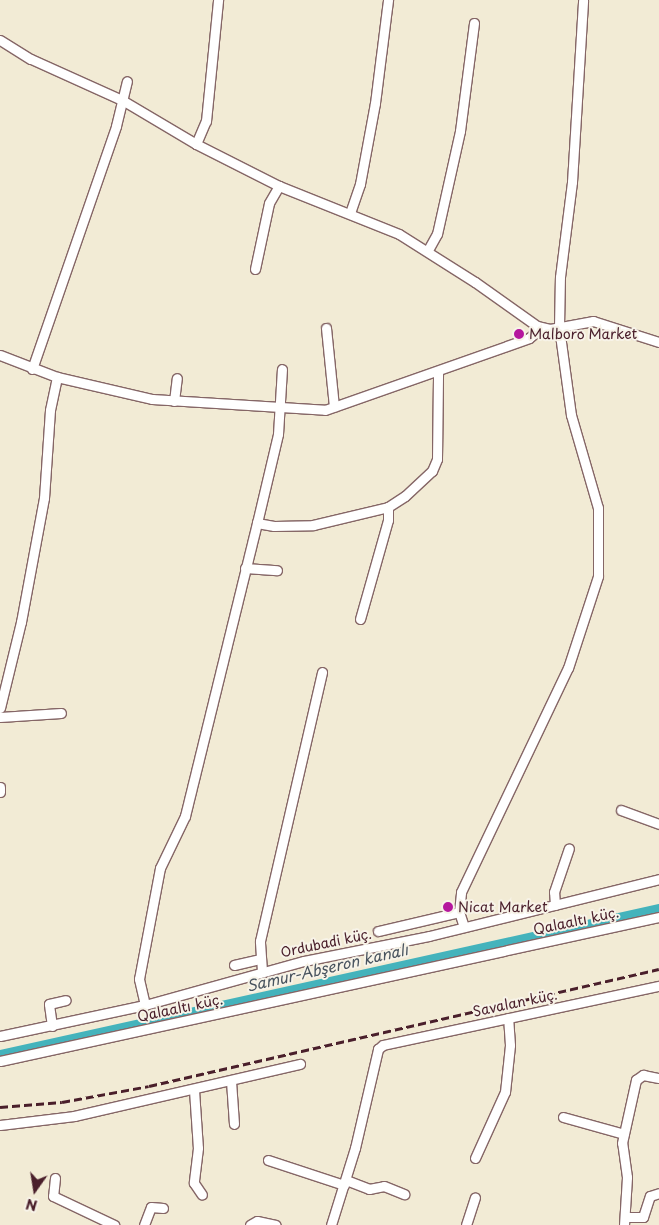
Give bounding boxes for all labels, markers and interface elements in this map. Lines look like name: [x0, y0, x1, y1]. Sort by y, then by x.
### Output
place label: Malboro Market: [529, 326, 638, 342]
marker: Malboro Market: [513, 328, 525, 340]
place label: Nicat Market: [458, 899, 548, 915]
marker: Nicat Market: [442, 901, 454, 913]
street label: Qalaaltı küç.: [532, 904, 620, 938]
street label: Ordubadi küç.: [278, 925, 374, 961]
water label: Samur-Abşeron kanalı: [244, 940, 410, 994]
street label: Savalan küç.: [471, 986, 559, 1020]
street label: Qalaaltı küç.: [136, 991, 224, 1025]
north arrow: [10, 1165, 60, 1215]
text: N: [24, 1194, 39, 1217]

